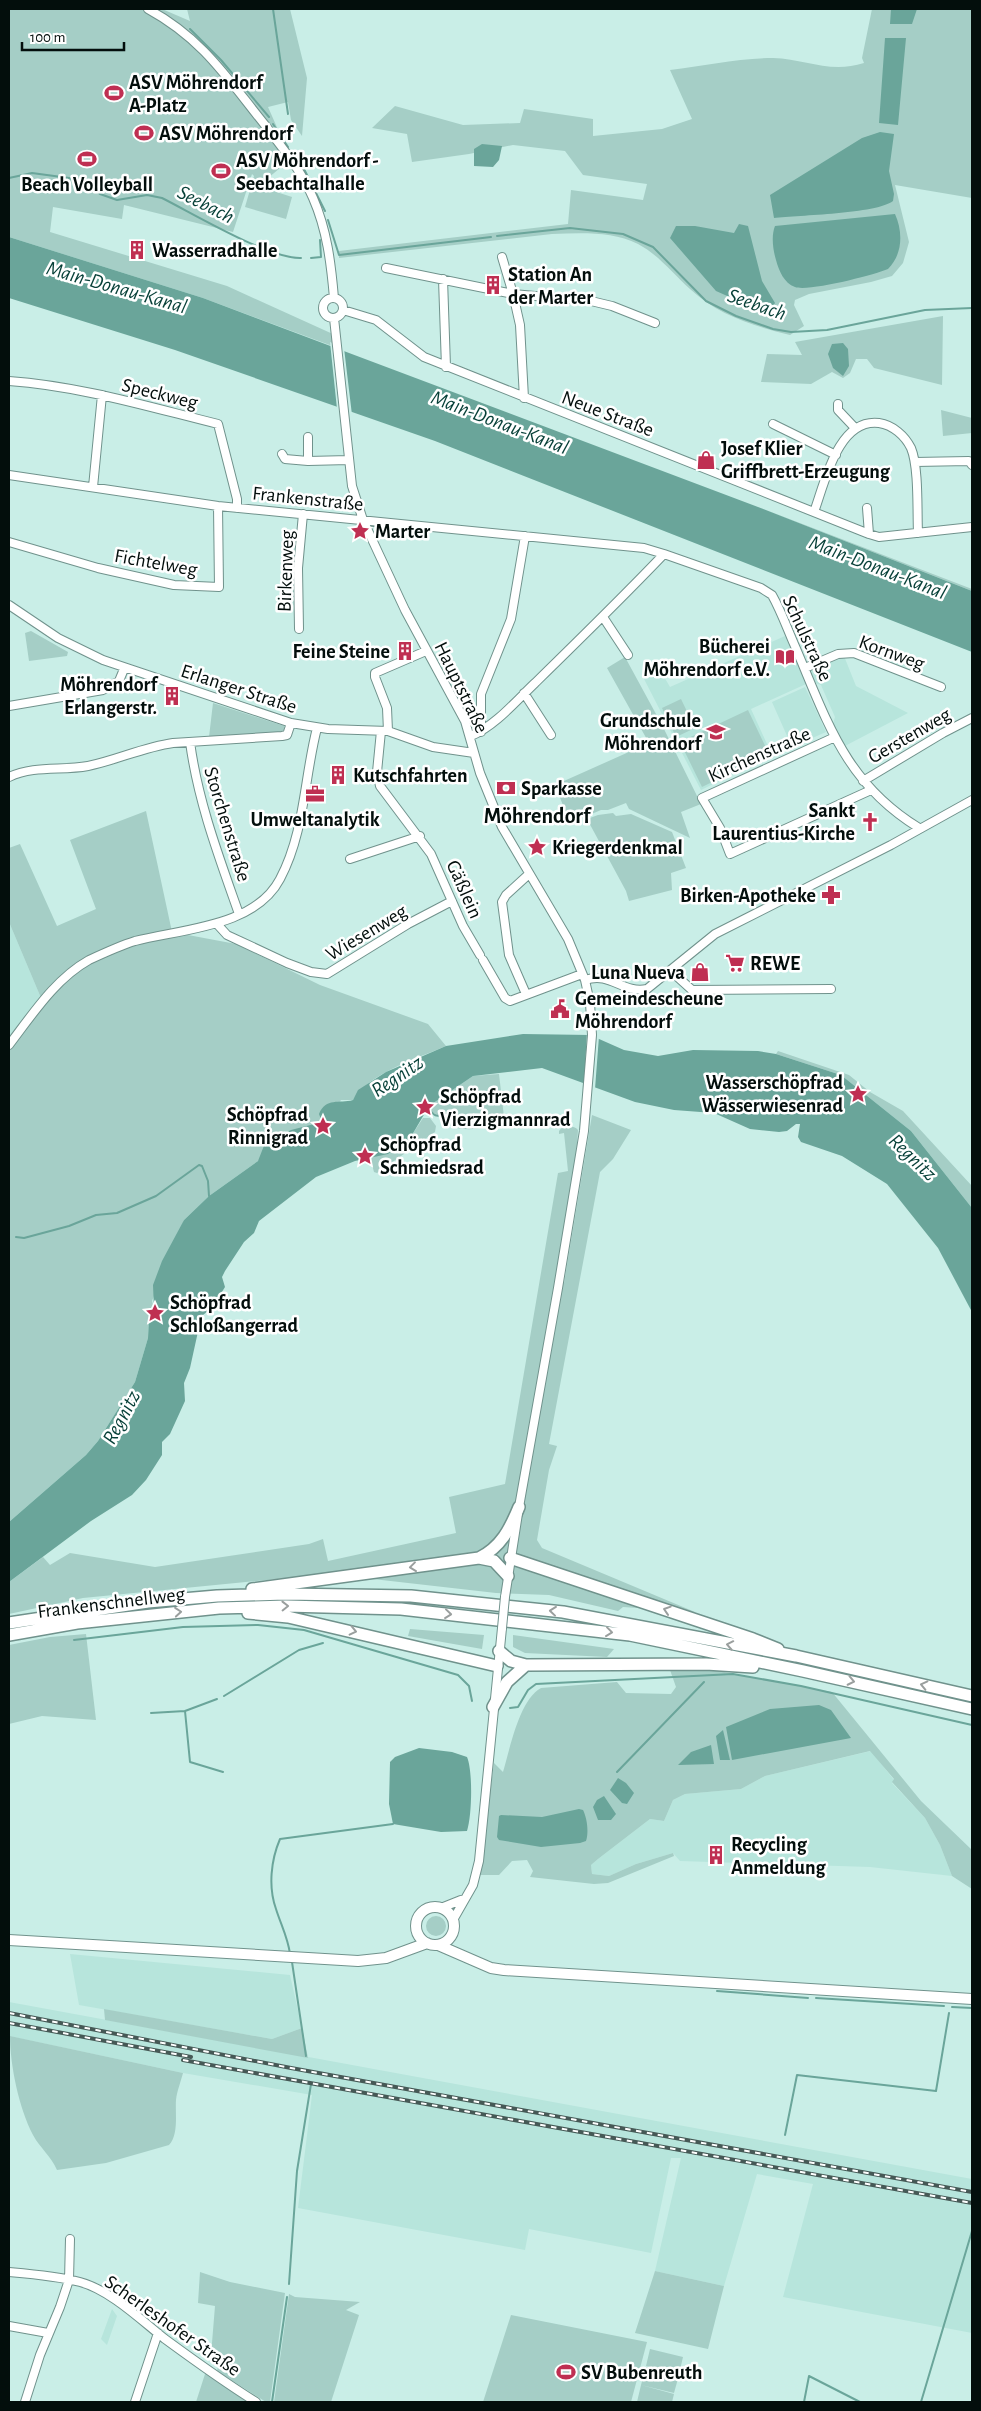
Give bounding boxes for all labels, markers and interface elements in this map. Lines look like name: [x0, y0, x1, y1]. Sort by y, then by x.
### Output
scale bar: [22, 20, 125, 52]
text: 100 m: [30, 30, 65, 45]
place label: ASV Möhrendorf A-Platz: [129, 73, 264, 116]
sports icon: ASV Möhrendorf A-Platz: [103, 82, 125, 104]
sports icon: ASV Möhrendorf: [133, 122, 155, 144]
place label: ASV Möhrendorf: [159, 124, 294, 144]
sports icon: Beach Volleyball: [76, 148, 98, 170]
place label: ASV Möhrendorf - Seebachtalhalle: [236, 151, 379, 194]
sports icon: ASV Möhrendorf - Seebachtalhalle: [210, 160, 232, 182]
place label: Beach Volleyball: [21, 175, 153, 195]
water label: Seebach: [174, 181, 237, 227]
building icon: Wasserradhalle: [126, 239, 148, 261]
place label: Wasserradhalle: [152, 241, 277, 261]
water label: Main-Donau-Kanal: [44, 257, 190, 318]
place label: Station An der Marter: [508, 265, 593, 308]
building icon: Station An der Marter: [482, 274, 504, 296]
water label: Seebach: [725, 285, 789, 324]
street label: Speckweg: [120, 375, 200, 413]
water label: Main-Donau-Kanal: [428, 387, 571, 458]
street label: Neue Straße: [559, 387, 656, 441]
place label: Josef Klier Griffbrett-Erzeugung: [721, 439, 891, 482]
shop icon: Josef Klier Griffbrett-Erzeugung: [695, 449, 717, 471]
street label: Frankenstraße: [251, 483, 364, 515]
place icon: Marter: [349, 520, 371, 542]
place label: Marter: [375, 522, 430, 542]
street label: Birkenweg: [275, 529, 297, 612]
water label: Main-Donau-Kanal: [806, 532, 949, 603]
street label: Fichtelweg: [113, 546, 199, 580]
street label: Schulstraße: [779, 593, 836, 684]
street label: Kornweg: [856, 632, 927, 674]
place label: Bücherei Möhrendorf e.V.: [643, 637, 770, 680]
street label: Hauptstraße: [430, 639, 492, 736]
building icon: Feine Steine: [394, 640, 416, 662]
place label: Feine Steine: [292, 642, 390, 662]
library icon: Bücherei Möhrendorf e.V.: [774, 646, 796, 668]
street label: Erlanger Straße: [178, 661, 299, 717]
place label: Möhrendorf Erlangerstr.: [60, 675, 158, 718]
building icon: Möhrendorf Erlangerstr.: [161, 685, 183, 707]
street label: Gerstenweg: [865, 704, 955, 768]
place label: Grundschule Möhrendorf: [600, 711, 702, 754]
school or university icon: Grundschule Möhrendorf: [705, 721, 727, 743]
street label: Kirchenstraße: [705, 724, 813, 786]
building icon: Kutschfahrten: [327, 764, 349, 786]
street label: Storchenstraße: [200, 765, 254, 884]
place label: Kutschfahrten: [353, 766, 468, 786]
bank icon: Sparkasse: [495, 777, 517, 799]
place label: Sparkasse: [521, 779, 602, 799]
office icon: Umweltanalytik: [304, 783, 326, 805]
place label: Sankt Laurentius-Kirche: [712, 801, 855, 844]
district label: Möhrendorf: [484, 805, 592, 827]
place label: Umweltanalytik: [250, 810, 380, 830]
church icon: Sankt Laurentius-Kirche: [859, 811, 881, 833]
place icon: Kriegerdenkmal: [526, 836, 548, 858]
place label: Kriegerdenkmal: [552, 838, 683, 858]
street label: Gäßlein: [442, 857, 486, 922]
pharmacy icon: Birken-Apotheke: [820, 884, 842, 906]
place label: Birken-Apotheke: [680, 886, 816, 906]
street label: Wiesenweg: [323, 901, 411, 965]
supermarket icon: REWE: [724, 952, 746, 974]
place label: REWE: [750, 954, 800, 974]
shop icon: Luna Nueva: [689, 961, 711, 983]
place label: Luna Nueva: [591, 963, 685, 983]
place label: Gemeindescheune Möhrendorf: [575, 989, 723, 1032]
public building icon: Gemeindescheune Möhrendorf: [549, 998, 571, 1020]
water label: Regnitz: [368, 1051, 427, 1101]
place label: Wasserschöpfrad Wässerwiesenrad: [701, 1073, 843, 1116]
place icon: Wasserschöpfrad Wässerwiesenrad: [847, 1083, 869, 1105]
place label: Schöpfrad Vierzigmannrad: [440, 1087, 571, 1130]
place icon: Schöpfrad Vierzigmannrad: [414, 1096, 436, 1118]
place label: Schöpfrad Rinnigrad: [227, 1105, 308, 1148]
place icon: Schöpfrad Rinnigrad: [312, 1115, 334, 1137]
water label: Regnitz: [885, 1130, 941, 1185]
place label: Schöpfrad Schmiedsrad: [380, 1135, 484, 1178]
place icon: Schöpfrad Schmiedsrad: [354, 1145, 376, 1167]
place label: Schöpfrad Schloßangerrad: [170, 1293, 299, 1336]
place icon: Schöpfrad Schloßangerrad: [144, 1302, 166, 1324]
water label: Regnitz: [99, 1387, 144, 1448]
one-way arrow: [409, 1561, 418, 1571]
street label: Frankenschnellweg: [36, 1584, 186, 1622]
one-way arrow: [282, 1601, 290, 1611]
one-way arrow: [549, 1606, 557, 1617]
one-way arrow: [664, 1606, 672, 1616]
one-way arrow: [175, 1607, 183, 1618]
one-way arrow: [444, 1608, 452, 1619]
one-way arrow: [349, 1625, 358, 1636]
one-way arrow: [605, 1626, 613, 1637]
one-way arrow: [726, 1640, 735, 1650]
one-way arrow: [846, 1675, 855, 1686]
one-way arrow: [920, 1680, 929, 1691]
place label: Recycling Anmeldung: [731, 1835, 827, 1878]
building icon: Recycling Anmeldung: [705, 1844, 727, 1866]
street label: Scherleshofer Straße: [101, 2272, 244, 2380]
sports icon: SV Bubenreuth: [555, 2361, 577, 2383]
place label: SV Bubenreuth: [581, 2363, 702, 2383]

